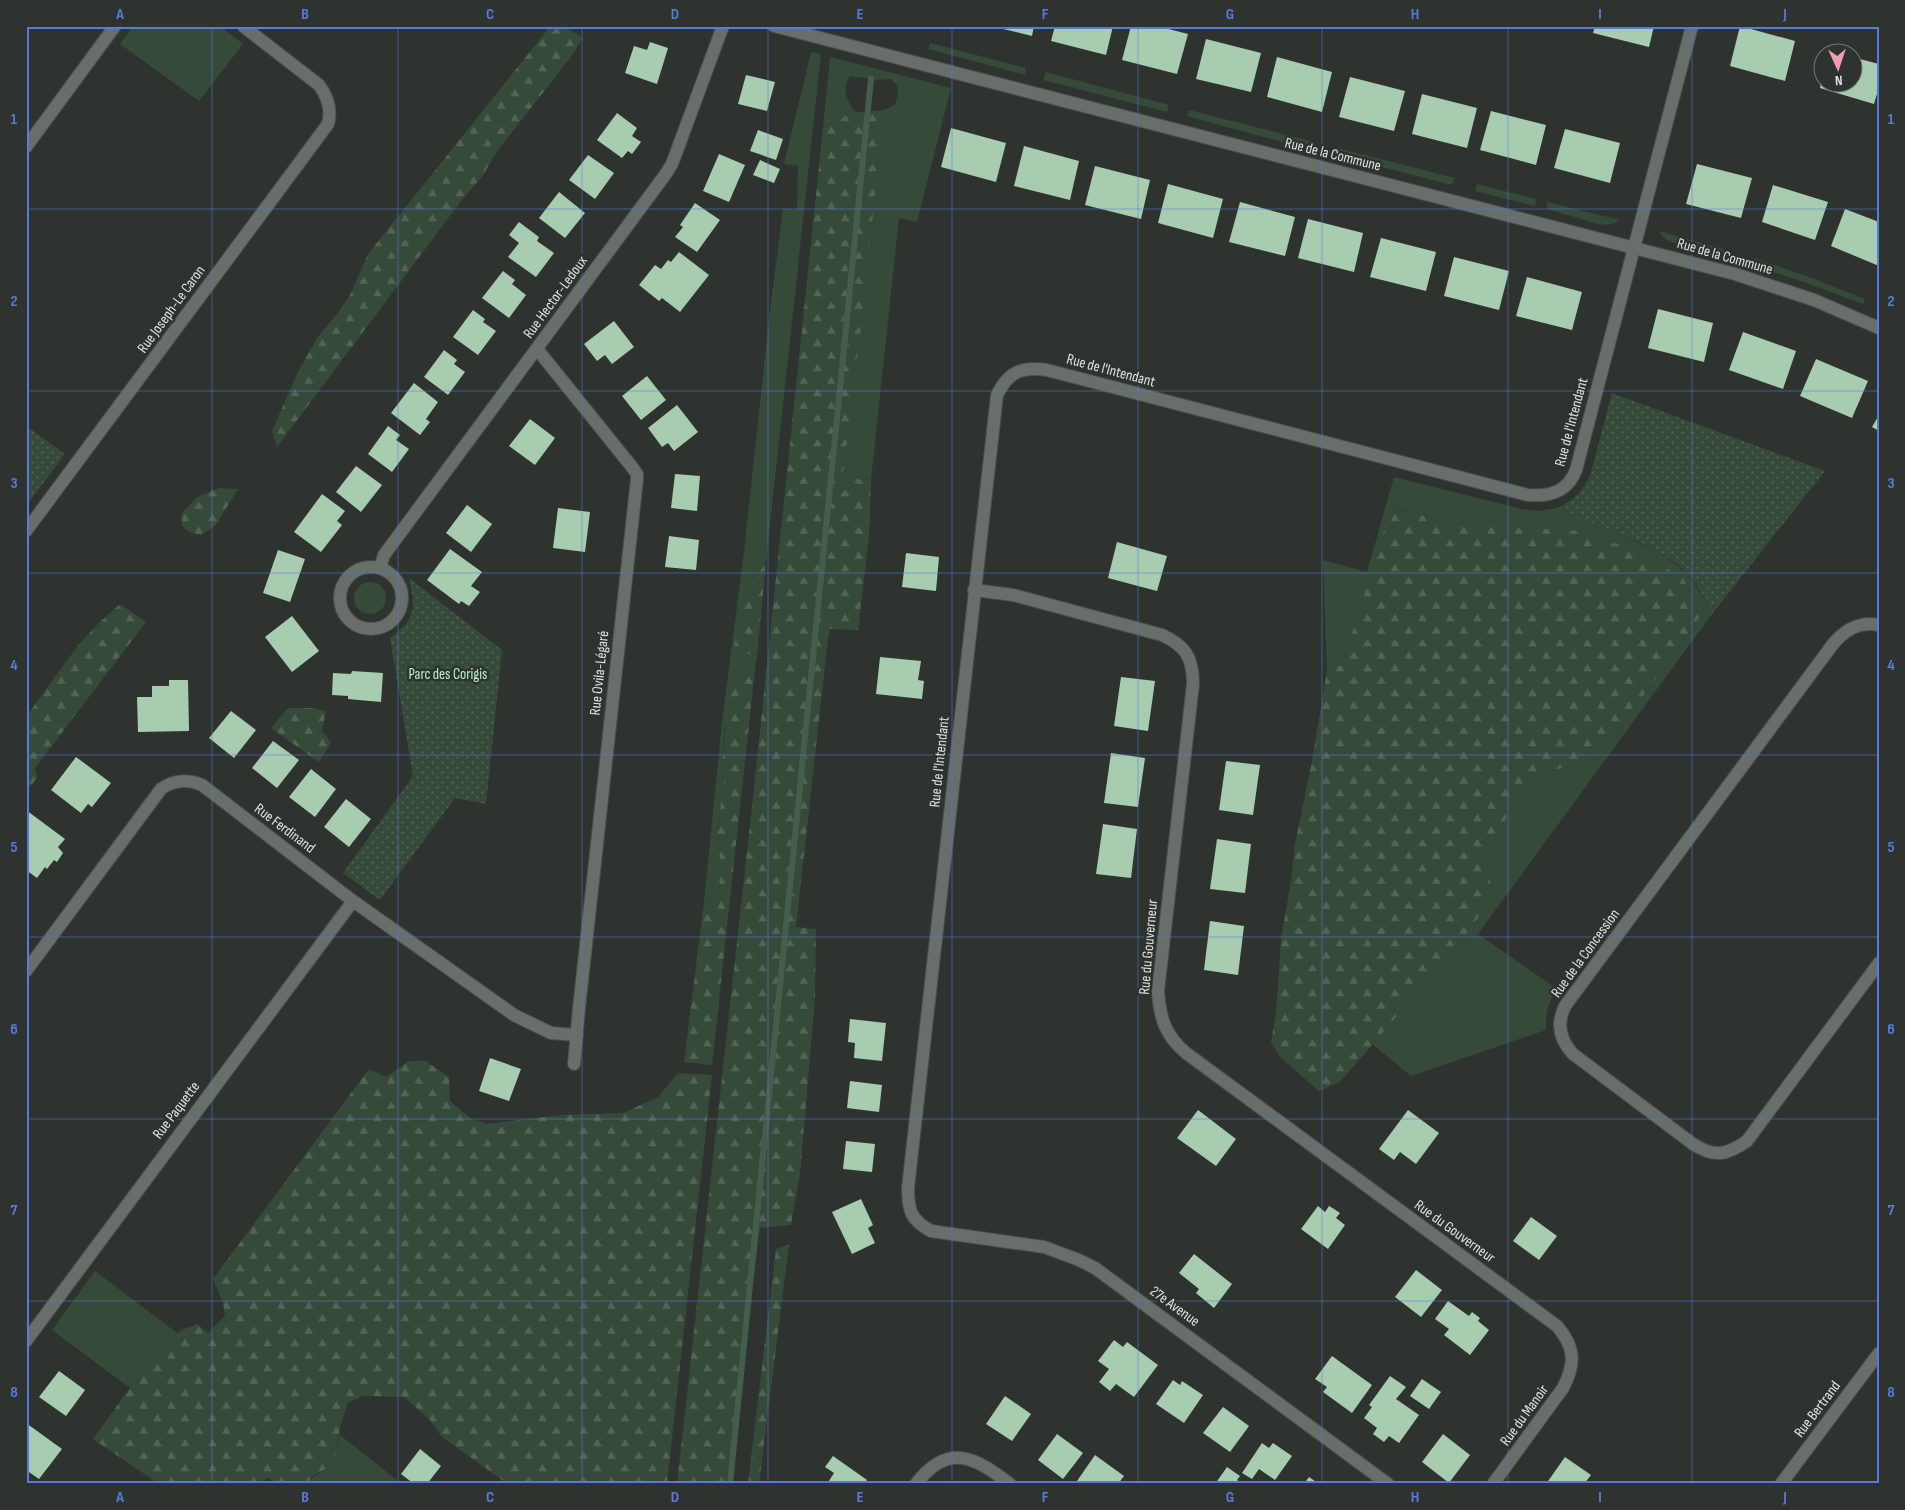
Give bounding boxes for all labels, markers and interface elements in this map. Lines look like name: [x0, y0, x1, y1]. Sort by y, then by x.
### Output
text: A: [115, 5, 124, 24]
text: B: [301, 5, 309, 24]
text: C: [486, 5, 494, 24]
text: D: [671, 5, 679, 24]
text: E: [857, 5, 864, 24]
text: F: [1042, 5, 1049, 24]
text: G: [1226, 5, 1234, 24]
text: H: [1411, 5, 1419, 24]
text: I: [1598, 5, 1602, 24]
text: J: [1782, 5, 1787, 24]
north arrow: [1812, 42, 1862, 92]
text: N: [1834, 72, 1843, 89]
text: 1: [11, 110, 18, 129]
text: 1: [1888, 110, 1895, 129]
street label: Rue de la Commune: [1283, 133, 1383, 176]
street label: Rue de la Commune: [1675, 234, 1775, 279]
street label: Rue Hector-Ledoux: [519, 252, 592, 342]
street label: Rue Joseph-Le Caron: [133, 262, 210, 357]
text: 2: [10, 292, 18, 311]
text: 2: [1887, 292, 1895, 311]
street label: Rue de l'Intendant: [1064, 350, 1158, 392]
street label: Rue de l'Intendant: [1551, 375, 1593, 469]
text: 3: [10, 474, 18, 493]
text: 3: [1887, 474, 1895, 493]
street label: Rue Ovila-Légaré: [586, 630, 613, 716]
text: 4: [10, 656, 18, 675]
text: 4: [1887, 656, 1895, 675]
park label: Parc des Corigis: [408, 665, 488, 684]
street label: Rue de l'Intendant: [925, 715, 954, 808]
street label: Rue Ferdinand: [251, 799, 319, 857]
text: 5: [10, 838, 18, 857]
text: 5: [1887, 838, 1895, 857]
street label: Rue du Gouverneur: [1135, 898, 1162, 995]
street label: Rue de la Concession: [1547, 905, 1624, 1001]
text: 6: [10, 1020, 18, 1039]
text: 6: [1887, 1020, 1895, 1039]
street label: Rue Paquette: [149, 1078, 204, 1143]
street label: Rue du Gouverneur: [1410, 1196, 1500, 1268]
text: 7: [11, 1201, 18, 1220]
text: 7: [1888, 1201, 1895, 1220]
street label: 27e Avenue: [1146, 1282, 1203, 1331]
street label: Rue Bertrand: [1790, 1377, 1845, 1441]
street label: Rue du Manoir: [1496, 1380, 1553, 1450]
text: 8: [10, 1383, 18, 1402]
text: 8: [1887, 1383, 1895, 1402]
text: A: [115, 1488, 124, 1507]
text: B: [301, 1488, 309, 1507]
text: C: [486, 1488, 494, 1507]
text: D: [671, 1488, 679, 1507]
text: E: [857, 1488, 864, 1507]
text: F: [1042, 1488, 1049, 1507]
text: G: [1226, 1488, 1234, 1507]
text: H: [1411, 1488, 1419, 1507]
text: I: [1598, 1488, 1602, 1507]
text: J: [1782, 1488, 1787, 1507]

